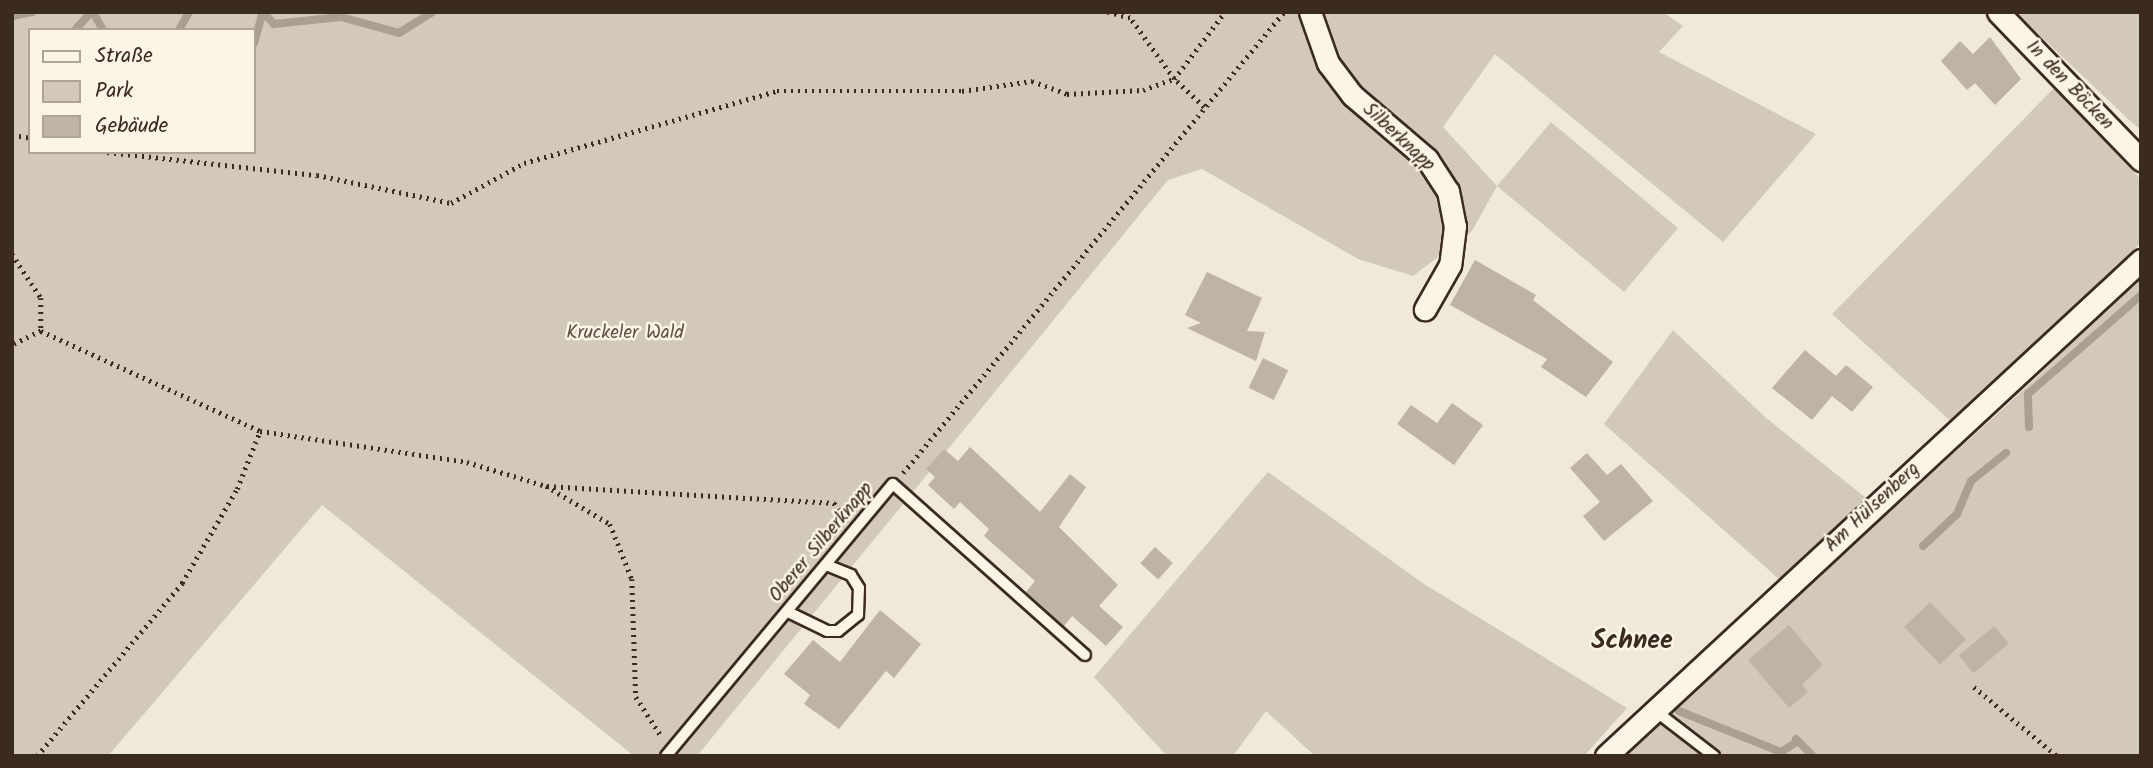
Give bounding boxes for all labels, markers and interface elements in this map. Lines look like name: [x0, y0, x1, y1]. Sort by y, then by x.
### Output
legend: [28, 28, 256, 154]
street label: In den Böcken: [2020, 36, 2118, 136]
text: Straße: [95, 40, 153, 73]
text: Park: [95, 75, 133, 108]
street label: Silberknapp: [1357, 99, 1439, 177]
text: Gebäude: [95, 110, 168, 143]
park label: Kruckeler Wald: [566, 323, 684, 345]
street label: Am Hülsenberg: [1821, 458, 1925, 558]
street label: Oberer Silberknapp: [765, 479, 879, 607]
district label: Schnee: [1591, 626, 1673, 658]

